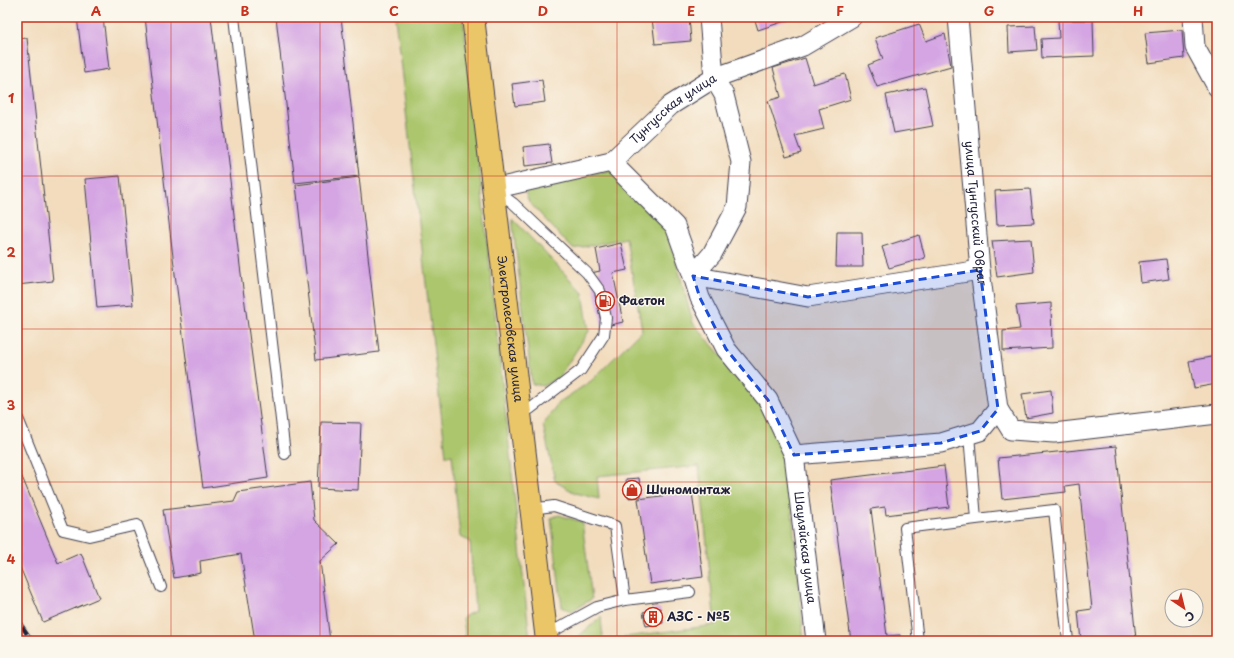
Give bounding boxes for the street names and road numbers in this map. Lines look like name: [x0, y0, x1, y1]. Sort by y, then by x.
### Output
street label: Тунгусская улица: [625, 68, 720, 148]
street label: улица Тунгусский Овраг: [961, 140, 992, 287]
street label: Электролесовская улица: [493, 254, 529, 403]
street label: Шауляйская улица: [790, 490, 822, 605]

